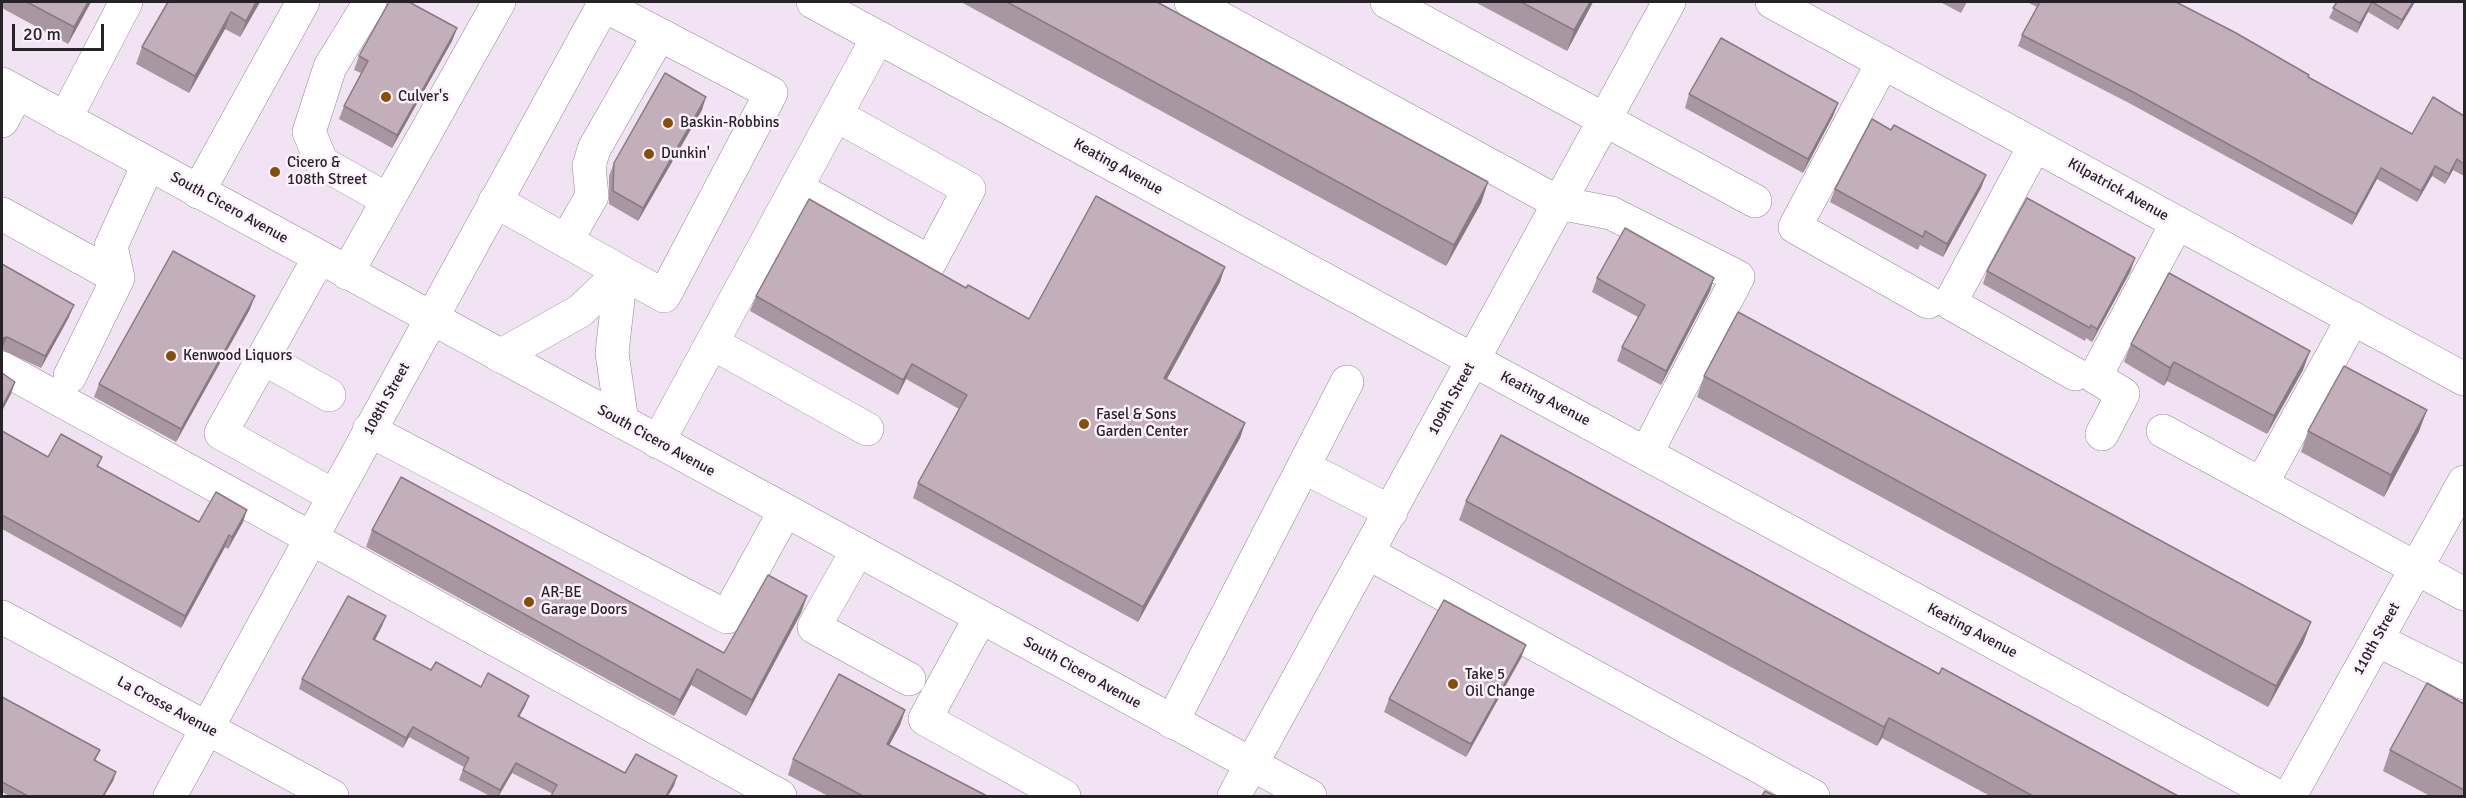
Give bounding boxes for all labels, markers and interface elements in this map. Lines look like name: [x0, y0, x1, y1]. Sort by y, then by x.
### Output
scale bar: [15, 12, 106, 50]
text: 20 m: [23, 23, 61, 45]
place label: Culver's: [398, 88, 449, 106]
marker: Culver's: [379, 90, 393, 104]
place label: Baskin-Robbins: [680, 114, 779, 132]
marker: Baskin-Robbins: [661, 116, 675, 130]
street label: Keating Avenue: [1070, 135, 1166, 199]
place label: Dunkin': [661, 145, 710, 163]
marker: Dunkin': [642, 147, 656, 161]
place label: Cicero & 108th Street: [287, 154, 367, 189]
street label: Kilpatrick Avenue: [2064, 155, 2172, 225]
marker: Cicero & 108th Street: [268, 165, 282, 179]
street label: South Cicero Avenue: [167, 168, 291, 248]
place label: Kenwood Liquors: [183, 347, 292, 365]
marker: Kenwood Liquors: [164, 349, 178, 363]
street label: 108th Street: [360, 360, 414, 438]
street label: 109th Street: [1425, 360, 1479, 438]
street label: Keating Avenue: [1497, 368, 1593, 430]
street label: South Cicero Avenue: [594, 401, 718, 481]
place label: Fasel & Sons Garden Center: [1096, 406, 1188, 441]
marker: Fasel & Sons Garden Center: [1077, 417, 1091, 431]
place label: AR-BE Garage Doors: [541, 584, 627, 619]
marker: AR-BE Garage Doors: [522, 595, 536, 609]
street label: Keating Avenue: [1924, 600, 2020, 662]
street label: 110th Street: [2350, 600, 2404, 678]
street label: South Cicero Avenue: [1020, 633, 1144, 713]
place label: Take 5 Oil Change: [1465, 666, 1535, 701]
street label: La Crosse Avenue: [114, 673, 220, 741]
marker: Take 5 Oil Change: [1446, 677, 1460, 691]

